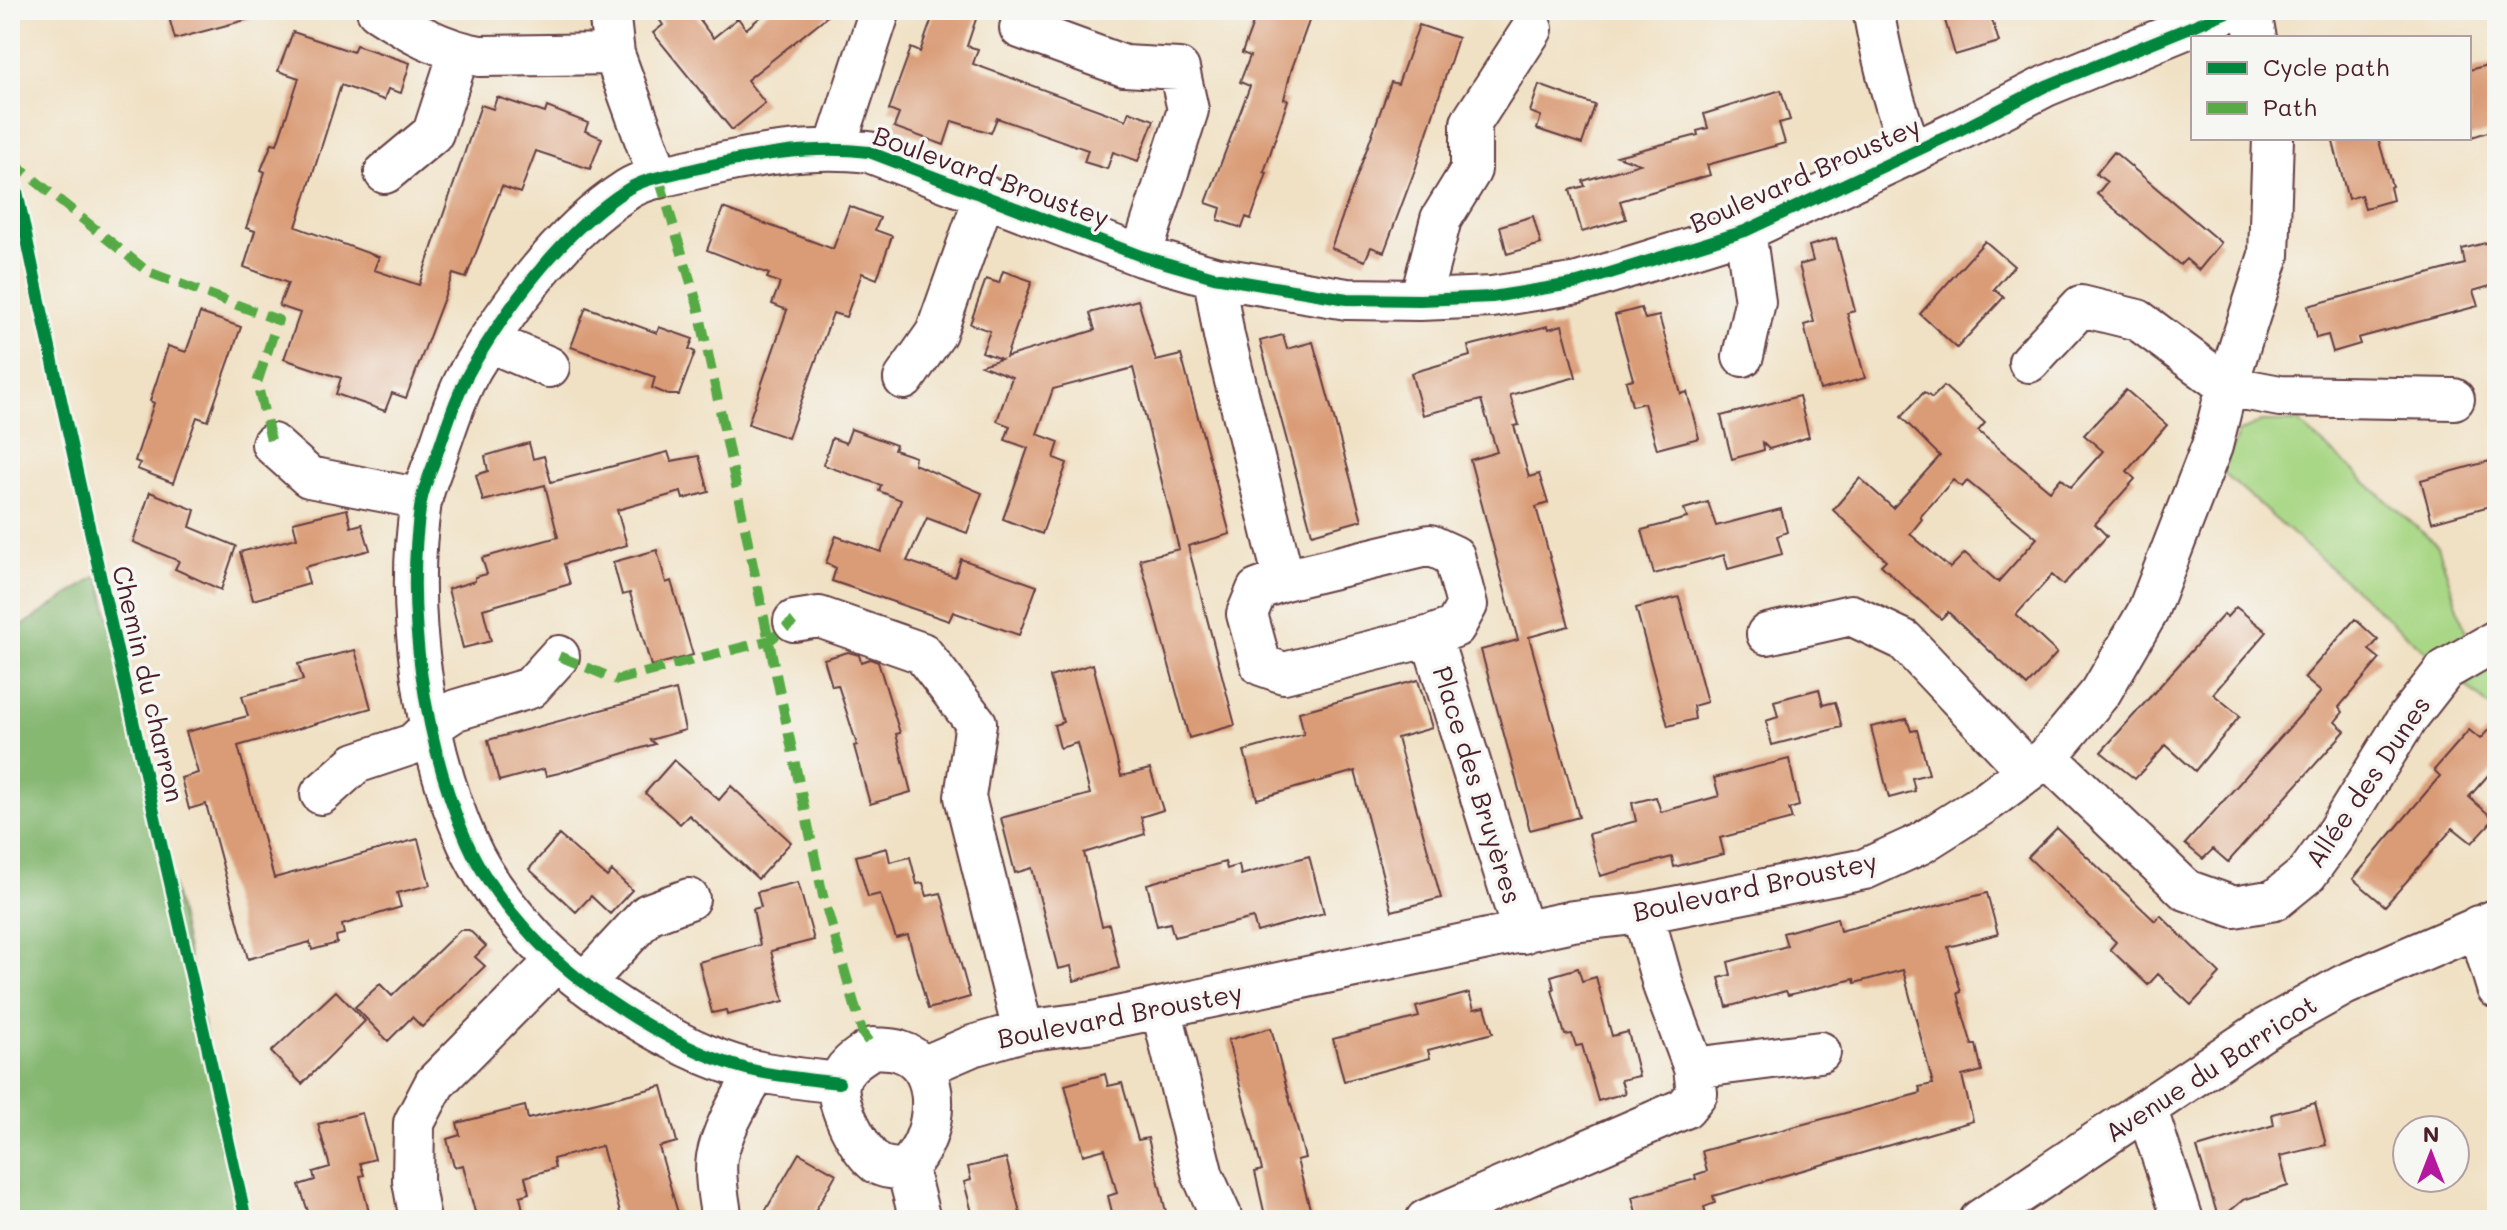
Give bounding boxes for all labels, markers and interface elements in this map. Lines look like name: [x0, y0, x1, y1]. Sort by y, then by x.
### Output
legend: [2191, 36, 2471, 140]
text: Cycle path: [2263, 51, 2389, 82]
text: Path: [2263, 91, 2317, 122]
street label: Boulevard Broustey: [1684, 108, 1925, 240]
street label: Boulevard Broustey: [869, 118, 1114, 235]
street label: Chemin du charron: [105, 562, 193, 805]
street label: Place des Bruyères: [1426, 662, 1530, 908]
street label: Allée des Dunes: [2297, 689, 2437, 874]
street label: Boulevard Broustey: [1630, 844, 1880, 929]
street label: Boulevard Broustey: [994, 975, 1245, 1055]
street label: Avenue du Barricot: [2098, 987, 2323, 1149]
north arrow: [2391, 1114, 2471, 1194]
text: N: [2423, 1119, 2439, 1148]

